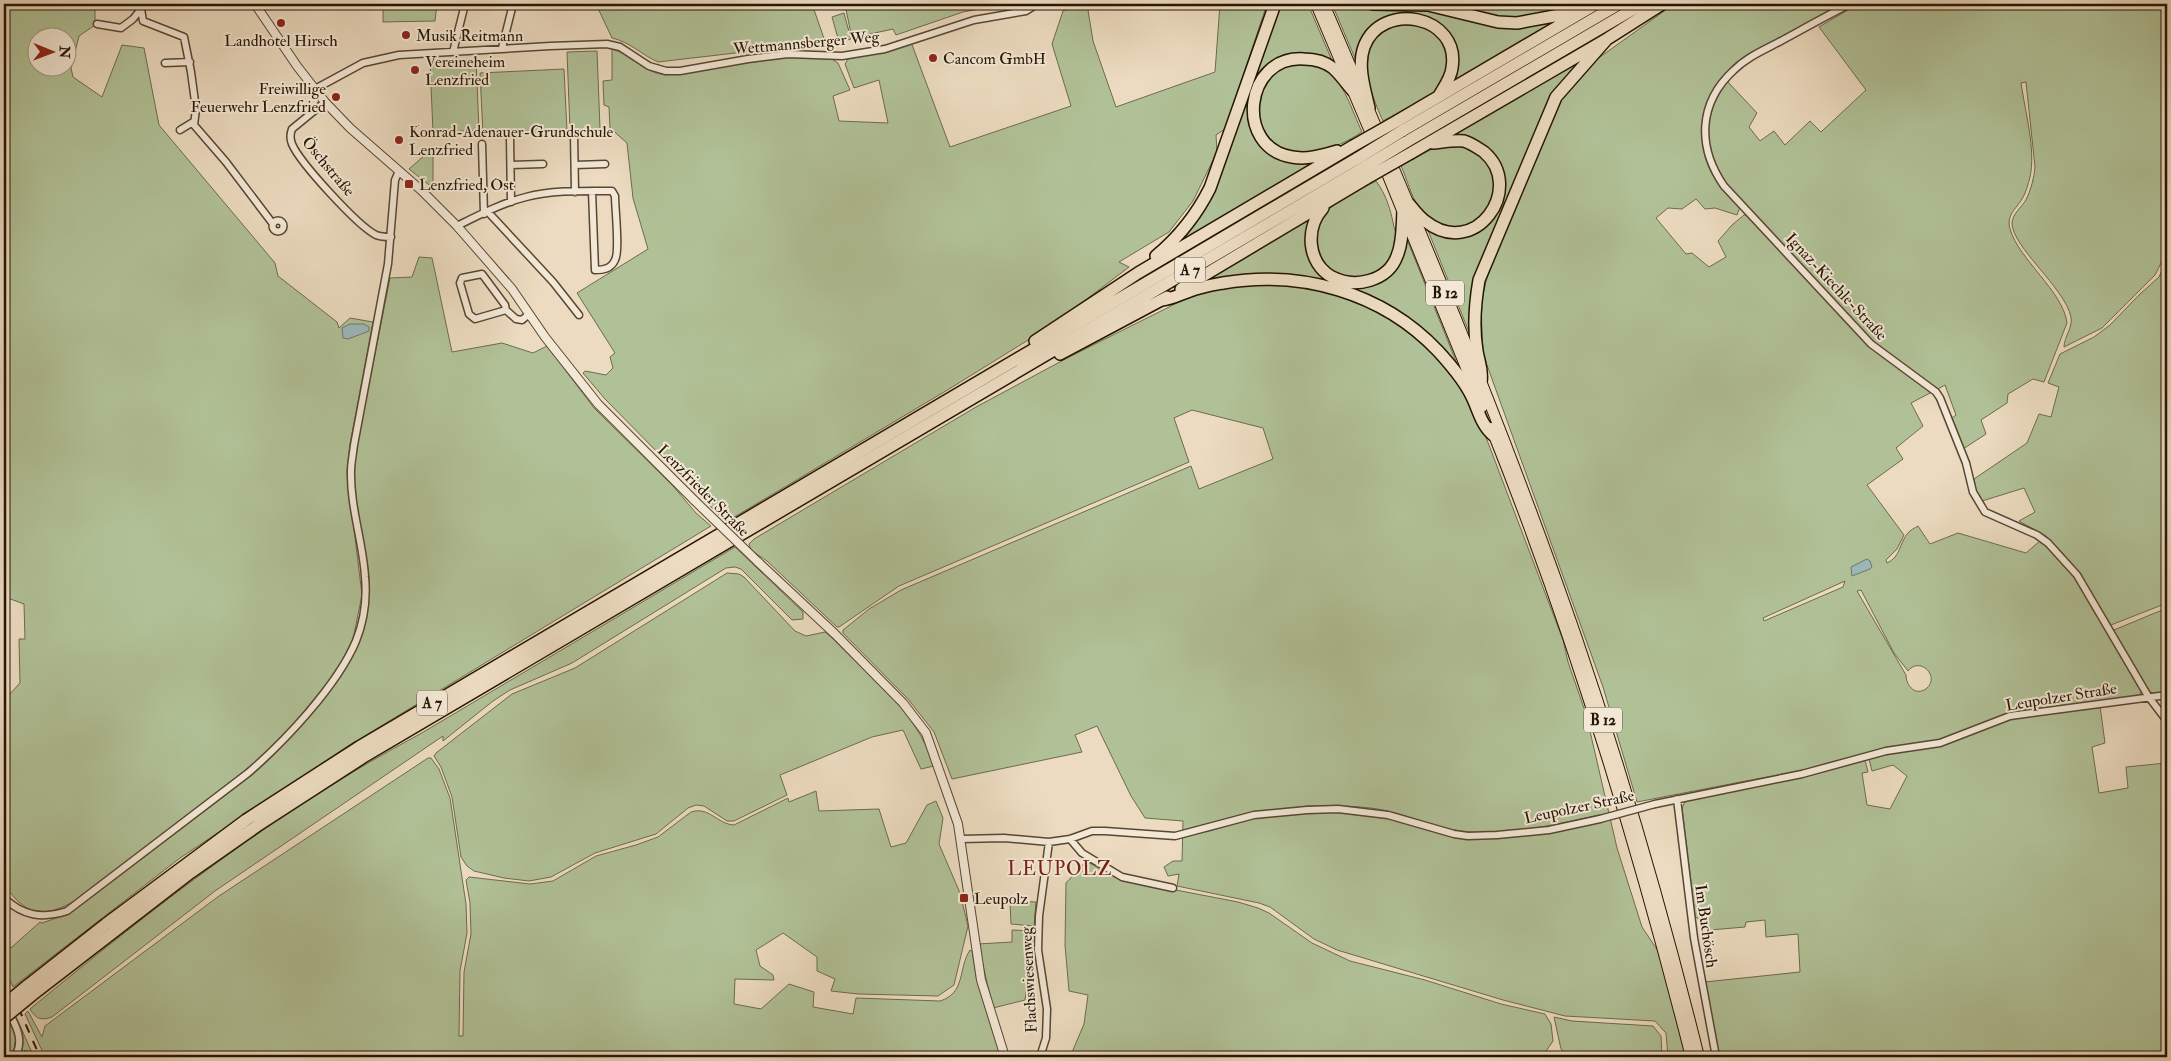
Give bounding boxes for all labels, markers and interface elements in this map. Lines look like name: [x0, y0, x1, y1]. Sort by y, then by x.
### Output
marker: Landhotel Hirsch: [275, 17, 287, 29]
place label: Musik Reitmann: [416, 26, 523, 46]
street label: Wettmannsberger Weg: [731, 27, 881, 59]
north arrow: [28, 28, 78, 78]
marker: Musik Reitmann: [400, 29, 412, 41]
place label: Landhotel Hirsch: [224, 31, 338, 51]
text: N: [56, 45, 73, 59]
place label: Cancom GmbH: [943, 49, 1046, 69]
place label: Vereineheim Lenzfried: [425, 52, 506, 90]
marker: Cancom GmbH: [927, 52, 939, 64]
marker: Vereineheim Lenzfried: [409, 64, 421, 76]
place label: Freiwillige Feuerwehr Lenzfried: [190, 79, 326, 117]
marker: Freiwillige Feuerwehr Lenzfried: [330, 91, 342, 103]
place label: Konrad-Adenauer-Grundschule Lenzfried: [409, 122, 614, 160]
street label: Öschstraße: [297, 133, 359, 201]
marker: Konrad-Adenauer-Grundschule Lenzfried: [393, 134, 405, 146]
place label: Lenzfried, Ost: [419, 175, 514, 195]
marker: Lenzfried, Ost: [403, 178, 415, 190]
street label: Ignaz-Kiechle-Straße: [1781, 229, 1892, 345]
road number: A 7: [1175, 258, 1205, 282]
road number: B 12: [1426, 280, 1464, 306]
street label: Lenzfrieder Straße: [653, 440, 754, 541]
street label: Leupolzer Straße: [2004, 678, 2119, 717]
road number: A 7: [417, 690, 447, 716]
road number: B 12: [1584, 708, 1622, 732]
street label: Leupolzer Straße: [1522, 785, 1637, 829]
district label: LEUPOLZ: [1008, 857, 1112, 881]
street label: Im Buchösch: [1690, 883, 1722, 970]
place label: Leupolz: [974, 889, 1028, 910]
marker: Leupolz: [958, 892, 970, 904]
street label: Flachswiesenweg: [1016, 925, 1042, 1034]

